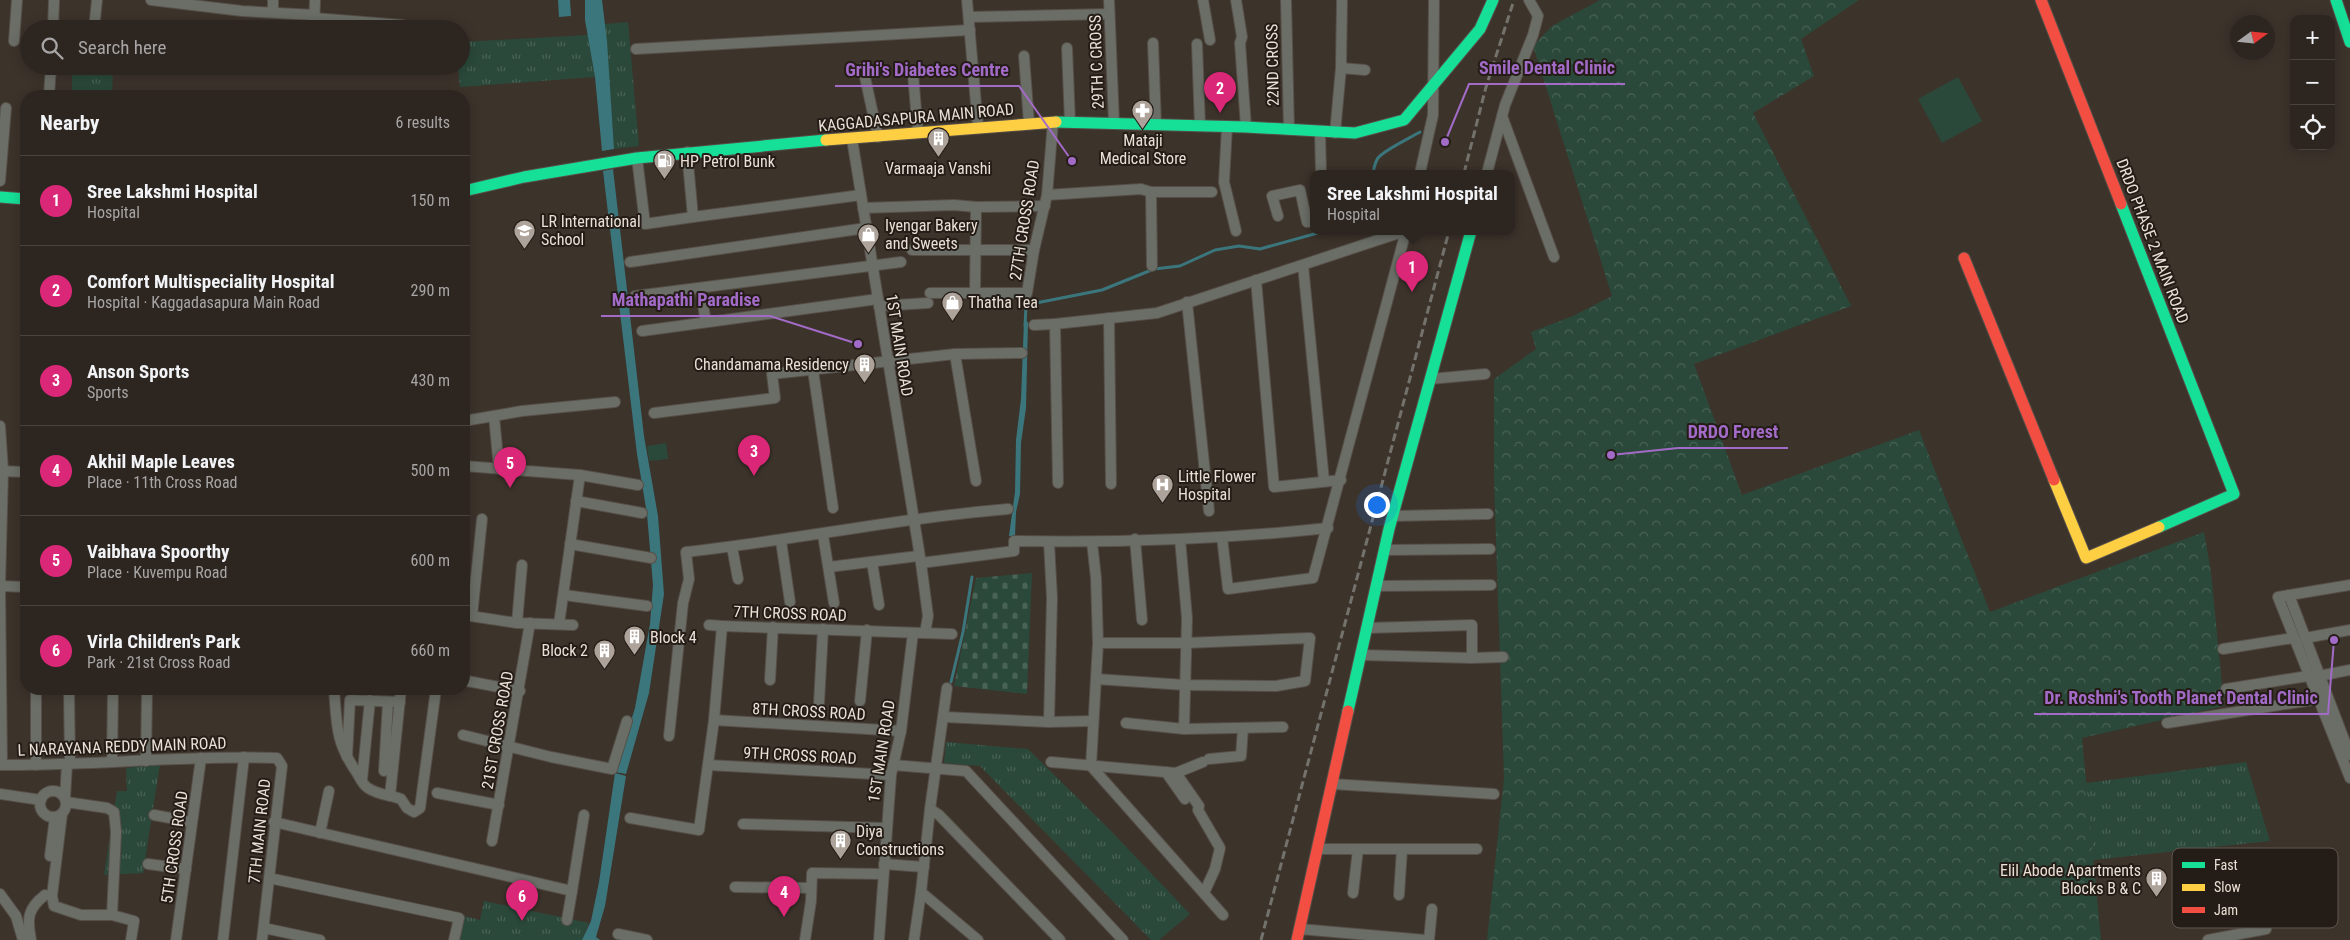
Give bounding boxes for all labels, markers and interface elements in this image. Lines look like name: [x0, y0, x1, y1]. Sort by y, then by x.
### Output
street label: 29TH C CROSS: [1085, 15, 1108, 109]
north arrow: [2230, 15, 2275, 60]
map controls: [2290, 15, 2335, 150]
button: +: [2290, 15, 2335, 60]
search box: [20, 20, 470, 75]
street label: 22ND CROSS: [1262, 24, 1283, 106]
icon: search: [38, 34, 66, 62]
text: Search here: [78, 36, 166, 59]
callout: Smile Dental Clinic: [1469, 51, 1625, 84]
callout: Grihi's Diabetes Centre: [835, 53, 1019, 86]
text: Smile Dental Clinic: [1479, 57, 1615, 78]
text: Grihi's Diabetes Centre: [845, 59, 1009, 80]
button: −: [2290, 60, 2335, 105]
pin: 2: [1204, 72, 1236, 113]
street label: KAGGADASAPURA MAIN ROAD: [817, 99, 1015, 136]
pharmacy icon: Mataji Medical Store: [1131, 99, 1155, 130]
button: locate: [2290, 105, 2335, 150]
text: Nearby: [40, 111, 99, 135]
text: 6 results: [395, 113, 450, 132]
building icon: Varmaaja Vanshi: [926, 127, 950, 158]
place label: Mataji Medical Store: [1100, 131, 1186, 168]
fuel station icon: HP Petrol Bunk: [652, 149, 676, 180]
place label: HP Petrol Bunk: [680, 152, 776, 171]
street label: DRDO PHASE 2 MAIN ROAD: [2112, 156, 2193, 326]
place label: Varmaaja Vanshi: [885, 159, 991, 178]
street label: 27TH CROSS ROAD: [1006, 159, 1043, 282]
popup: [1310, 170, 1515, 235]
text: Sree Lakshmi Hospital: [87, 180, 258, 203]
text: Sree Lakshmi Hospital: [1327, 182, 1498, 205]
text: 1: [52, 191, 60, 210]
text: 150 m: [411, 191, 450, 210]
text: Hospital: [87, 203, 140, 222]
text: Hospital: [1327, 205, 1380, 224]
place label: LR International School: [541, 212, 641, 249]
place label: Iyengar Bakery and Sweets: [885, 216, 978, 253]
school or university icon: LR International School: [513, 218, 537, 249]
shop icon: Iyengar Bakery and Sweets: [857, 222, 881, 253]
pin: 1: [1396, 251, 1428, 292]
text: Comfort Multispeciality Hospital: [87, 270, 335, 293]
text: 2: [52, 281, 60, 300]
text: 290 m: [411, 281, 450, 300]
callout: Mathapathi Paradise: [601, 283, 770, 316]
text: Mathapathi Paradise: [612, 289, 761, 310]
shop icon: Thatha Tea: [940, 290, 964, 321]
text: Hospital · Kaggadasapura Main Road: [87, 293, 320, 312]
street label: 1ST MAIN ROAD: [882, 293, 917, 398]
place label: Thatha Tea: [968, 293, 1038, 312]
building icon: Chandamama Residency: [853, 352, 877, 383]
place label: Chandamama Residency: [694, 355, 849, 374]
text: Anson Sports: [87, 360, 189, 383]
text: 3: [52, 371, 60, 390]
text: 430 m: [411, 371, 450, 390]
text: Sports: [87, 383, 129, 402]
callout: DRDO Forest: [1678, 415, 1788, 448]
text: DRDO Forest: [1688, 421, 1779, 442]
pin: 3: [738, 435, 770, 476]
pin: 5: [494, 447, 526, 488]
text: Akhil Maple Leaves: [87, 450, 235, 473]
text: 4: [52, 461, 60, 480]
text: 500 m: [411, 461, 450, 480]
place label: Little Flower Hospital: [1178, 467, 1256, 504]
text: Place · 11th Cross Road: [87, 473, 237, 492]
hospital icon: Little Flower Hospital: [1150, 473, 1174, 504]
your location: [1364, 492, 1390, 518]
text: Vaibhava Spoorthy: [87, 540, 230, 563]
text: 5: [52, 551, 60, 570]
text: 600 m: [411, 551, 450, 570]
text: Place · Kuvempu Road: [87, 563, 227, 582]
street label: 7TH CROSS ROAD: [733, 602, 847, 625]
building icon: Block 4: [622, 625, 646, 656]
place label: Block 4: [650, 628, 697, 647]
text: Virla Children's Park: [87, 630, 240, 653]
building icon: Block 2: [592, 638, 616, 669]
text: 6: [52, 641, 60, 660]
text: 660 m: [411, 641, 450, 660]
place label: Block 2: [541, 641, 588, 660]
text: Park · 21st Cross Road: [87, 653, 230, 672]
street label: 21ST CROSS ROAD: [478, 670, 517, 791]
callout: Dr. Roshni's Tooth Planet Dental Clinic: [2034, 681, 2328, 714]
text: Dr. Roshni's Tooth Planet Dental Clinic: [2044, 687, 2318, 708]
street label: 8TH CROSS ROAD: [752, 699, 866, 724]
street label: 1ST MAIN ROAD: [864, 699, 899, 804]
street label: L NARAYANA REDDY MAIN ROAD: [17, 733, 227, 760]
street label: 9TH CROSS ROAD: [743, 743, 857, 768]
street label: 7TH MAIN ROAD: [245, 778, 274, 884]
street label: 5TH CROSS ROAD: [157, 790, 192, 905]
place label: Diya Constructions: [856, 822, 944, 859]
building icon: Diya Constructions: [828, 828, 852, 859]
legend: [2172, 848, 2338, 928]
text: Fast: [2214, 857, 2238, 873]
place label: Elil Abode Apartments Blocks B & C: [2000, 861, 2141, 898]
building icon: Elil Abode Apartments Blocks B & C: [2145, 867, 2169, 898]
pin: 4: [768, 876, 800, 917]
text: Slow: [2214, 879, 2241, 895]
pin: 6: [506, 880, 538, 921]
text: Jam: [2214, 902, 2238, 918]

